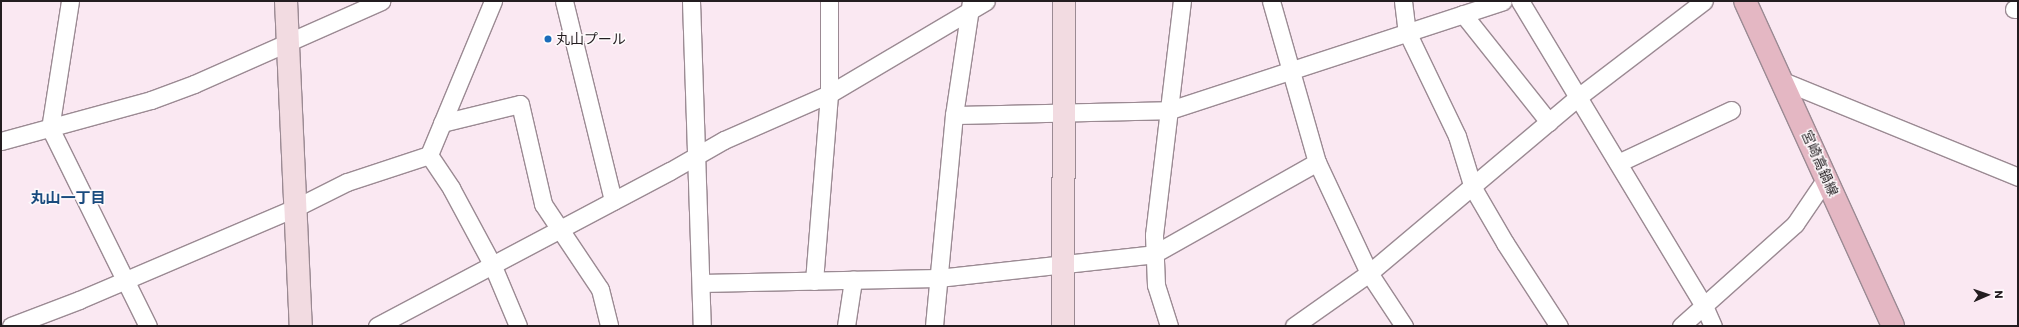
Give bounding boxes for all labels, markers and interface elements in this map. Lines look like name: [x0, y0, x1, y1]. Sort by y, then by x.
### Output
place label: 丸山プール: [556, 31, 626, 47]
marker: 丸山プール: [543, 34, 553, 44]
street label: 宮崎高鍋線: [1798, 128, 1842, 198]
district label: 丸山一丁目: [31, 189, 105, 207]
north arrow: [1967, 275, 2007, 315]
text: N: [1991, 290, 2007, 299]

